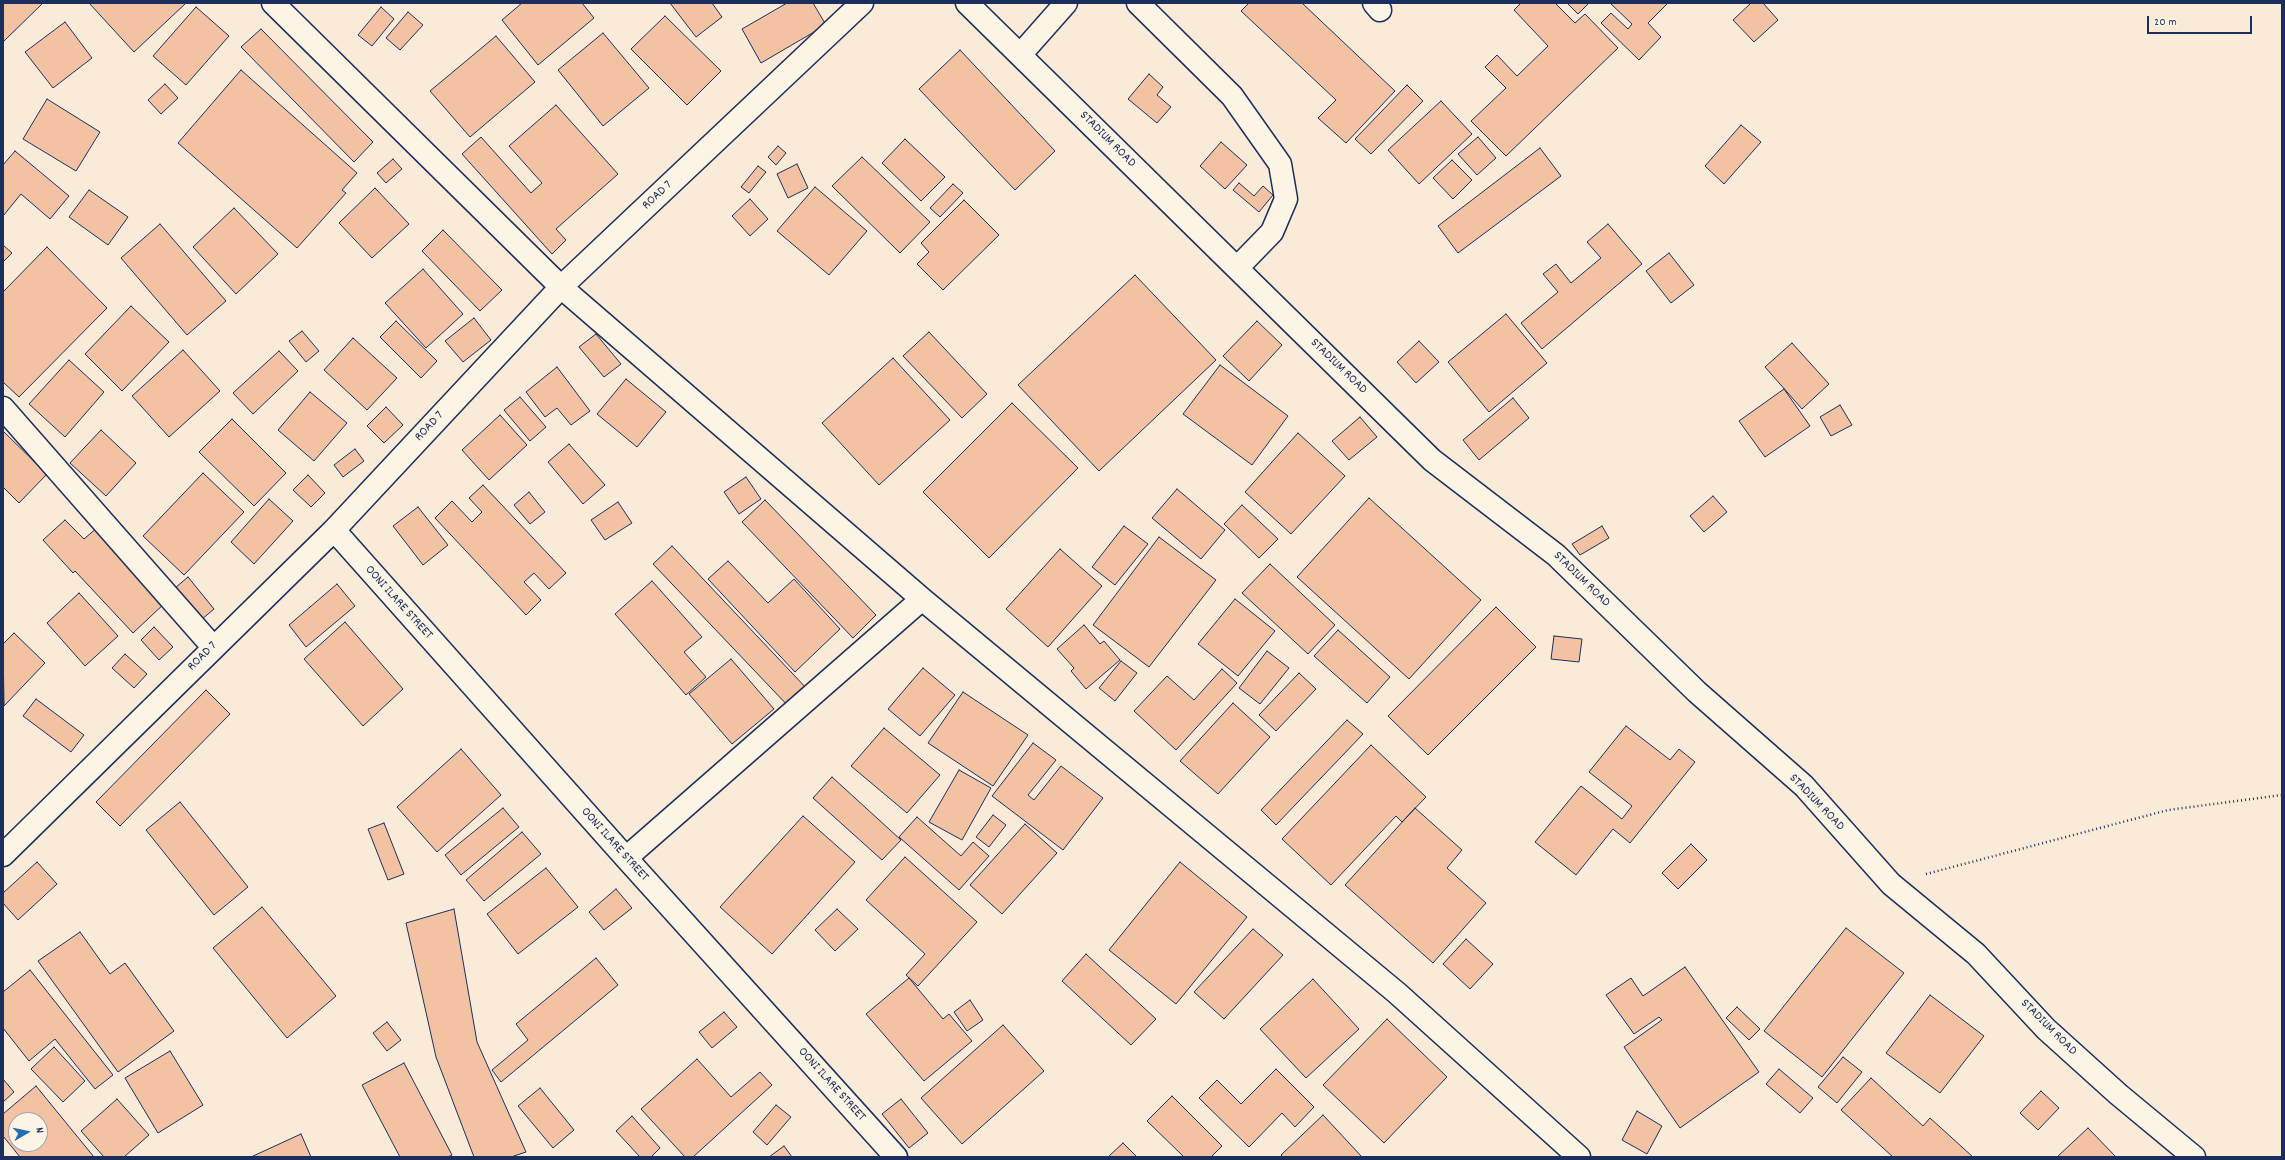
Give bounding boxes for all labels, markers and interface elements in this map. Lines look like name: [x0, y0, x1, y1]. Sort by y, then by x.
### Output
scale bar: [2149, 8, 2254, 34]
text: 20 m: [2154, 14, 2177, 31]
street label: STADIUM ROAD: [1076, 109, 1138, 171]
street label: ROAD 7: [640, 178, 676, 214]
street label: STADIUM ROAD: [1306, 336, 1370, 398]
street label: ROAD 7: [412, 409, 448, 445]
street label: STADIUM ROAD: [1549, 549, 1613, 611]
street label: OONI ILARE STREET: [361, 563, 435, 643]
street label: ROAD 7: [185, 639, 221, 675]
street label: STADIUM ROAD: [1785, 771, 1847, 835]
street label: OONI ILARE STREET: [577, 805, 651, 885]
street label: STADIUM ROAD: [2017, 997, 2079, 1059]
street label: OONI ILARE STREET: [794, 1045, 868, 1125]
north arrow: [8, 1112, 48, 1152]
text: N: [31, 1126, 47, 1134]

